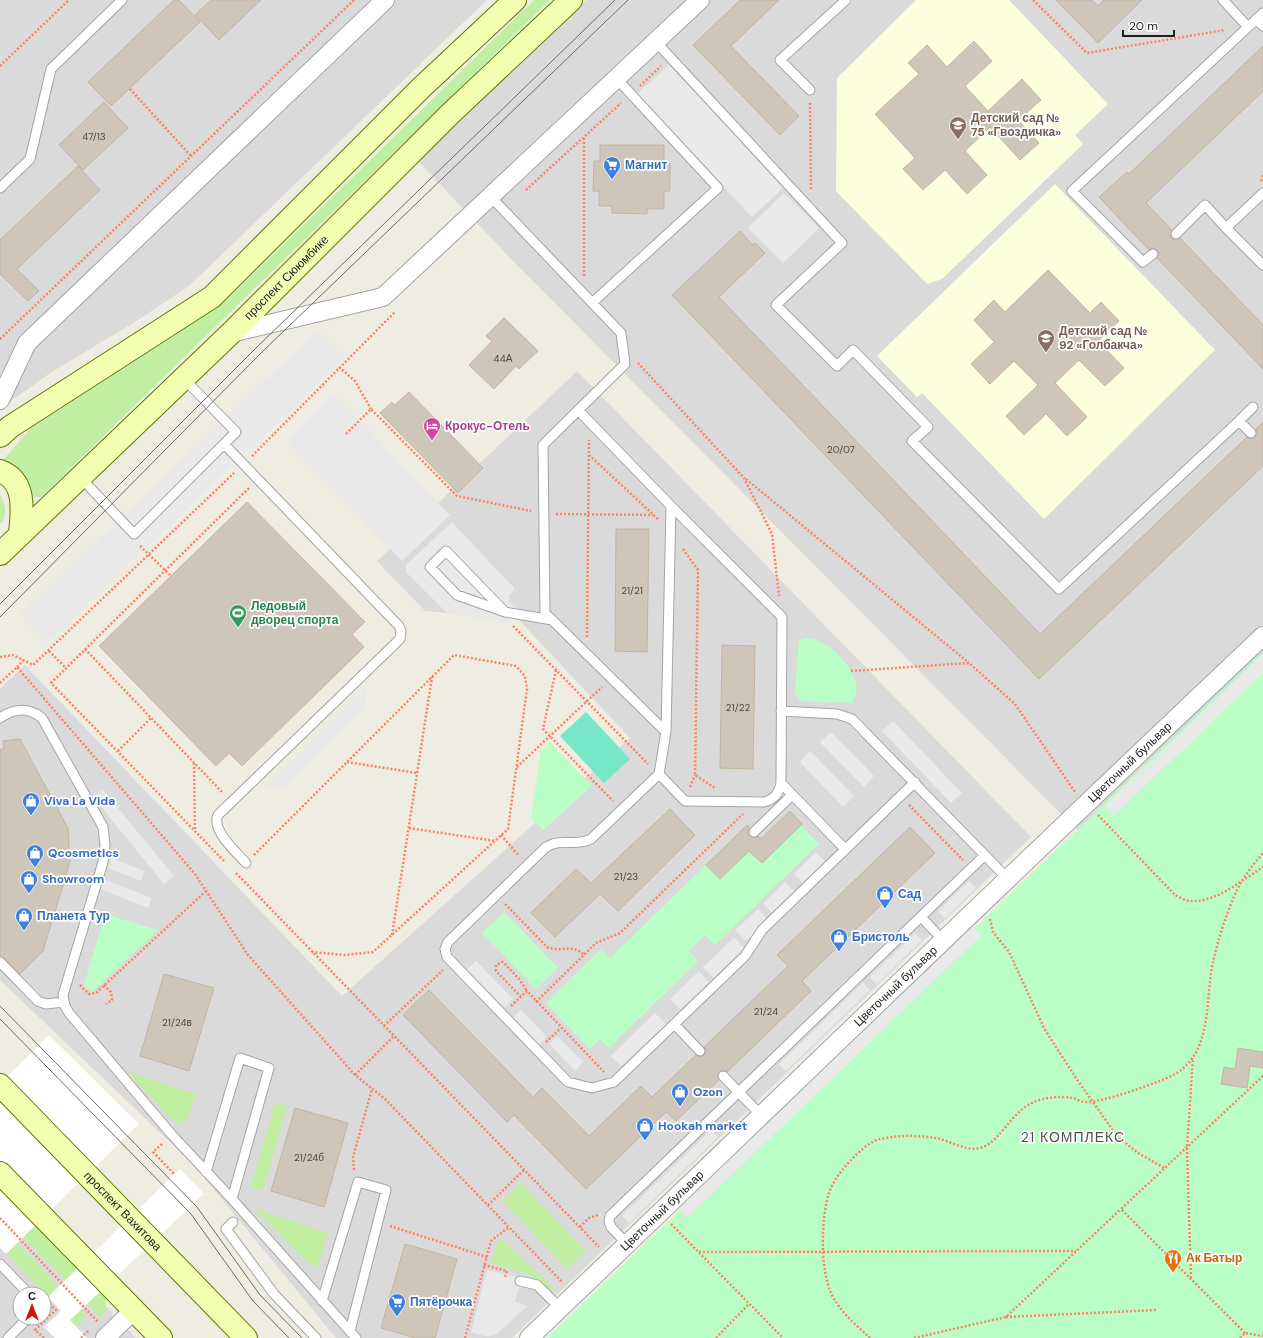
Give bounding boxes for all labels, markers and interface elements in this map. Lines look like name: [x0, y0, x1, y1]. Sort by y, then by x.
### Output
scale bar: [1123, 12, 1174, 38]
text: 20 m: [1129, 18, 1158, 34]
place label: Детский сад № 75 «Гвоздичка»: [971, 110, 1061, 140]
school or university icon: Детский сад № 75 «Гвоздичка»: [948, 115, 968, 140]
house number: 47/13: [82, 130, 106, 143]
supermarket icon: Магнит: [602, 155, 622, 180]
place label: Магнит: [625, 157, 667, 173]
street label: проспект Сююмбике: [241, 232, 332, 323]
place label: Детский сад № 92 «Голбакча»: [1059, 323, 1148, 353]
school or university icon: Детский сад № 92 «Голбакча»: [1036, 328, 1056, 353]
house number: 44А: [494, 352, 513, 365]
hotel icon: Крокус-Отель: [422, 416, 442, 441]
place label: Крокус-Отель: [445, 418, 530, 434]
house number: 20/07: [827, 443, 855, 456]
house number: 21/21: [621, 584, 643, 597]
place label: Ледовый дворец спорта: [251, 598, 339, 628]
sports icon: Ледовый дворец спорта: [228, 603, 248, 628]
house number: 21/22: [726, 701, 750, 714]
street label: Цветочный бульвар: [1084, 718, 1175, 806]
shop icon: Viva La Vida: [21, 791, 41, 816]
place label: Viva La Vida: [44, 793, 115, 809]
shop icon: Qcosmetics: [25, 843, 45, 868]
place label: Qcosmetics: [48, 845, 119, 861]
shop icon: Showroom: [19, 869, 39, 894]
house number: 21/23: [614, 870, 638, 883]
place label: Showroom: [42, 871, 104, 887]
shop icon: Сад: [875, 884, 895, 909]
place label: Сад: [898, 886, 921, 902]
shop icon: Планета Тур: [14, 906, 34, 931]
place label: Планета Тур: [37, 908, 110, 924]
shop icon: Бристоль: [829, 927, 849, 952]
place label: Бристоль: [852, 929, 910, 945]
street label: Цветочный бульвар: [850, 942, 941, 1030]
house number: 21/24: [754, 1005, 778, 1018]
house number: 21/24в: [162, 1016, 192, 1029]
shop icon: Ozon: [670, 1082, 690, 1107]
place label: Ozon: [693, 1084, 723, 1100]
shop icon: Hookah market: [635, 1116, 655, 1141]
place label: Hookah market: [658, 1118, 747, 1134]
district label: 21 КОМПЛЕКС: [1021, 1128, 1125, 1146]
house number: 21/24б: [294, 1151, 324, 1164]
street label: Цветочный бульвар: [617, 1167, 707, 1255]
street label: проспект Вахитова: [80, 1168, 165, 1255]
restaurant icon: Ак Батыр: [1163, 1248, 1183, 1273]
place label: Ак Батыр: [1186, 1250, 1242, 1266]
north arrow: [12, 1286, 52, 1326]
text: С: [28, 1289, 36, 1303]
supermarket icon: Пятёрочка: [387, 1292, 407, 1317]
place label: Пятёрочка: [410, 1294, 473, 1310]

